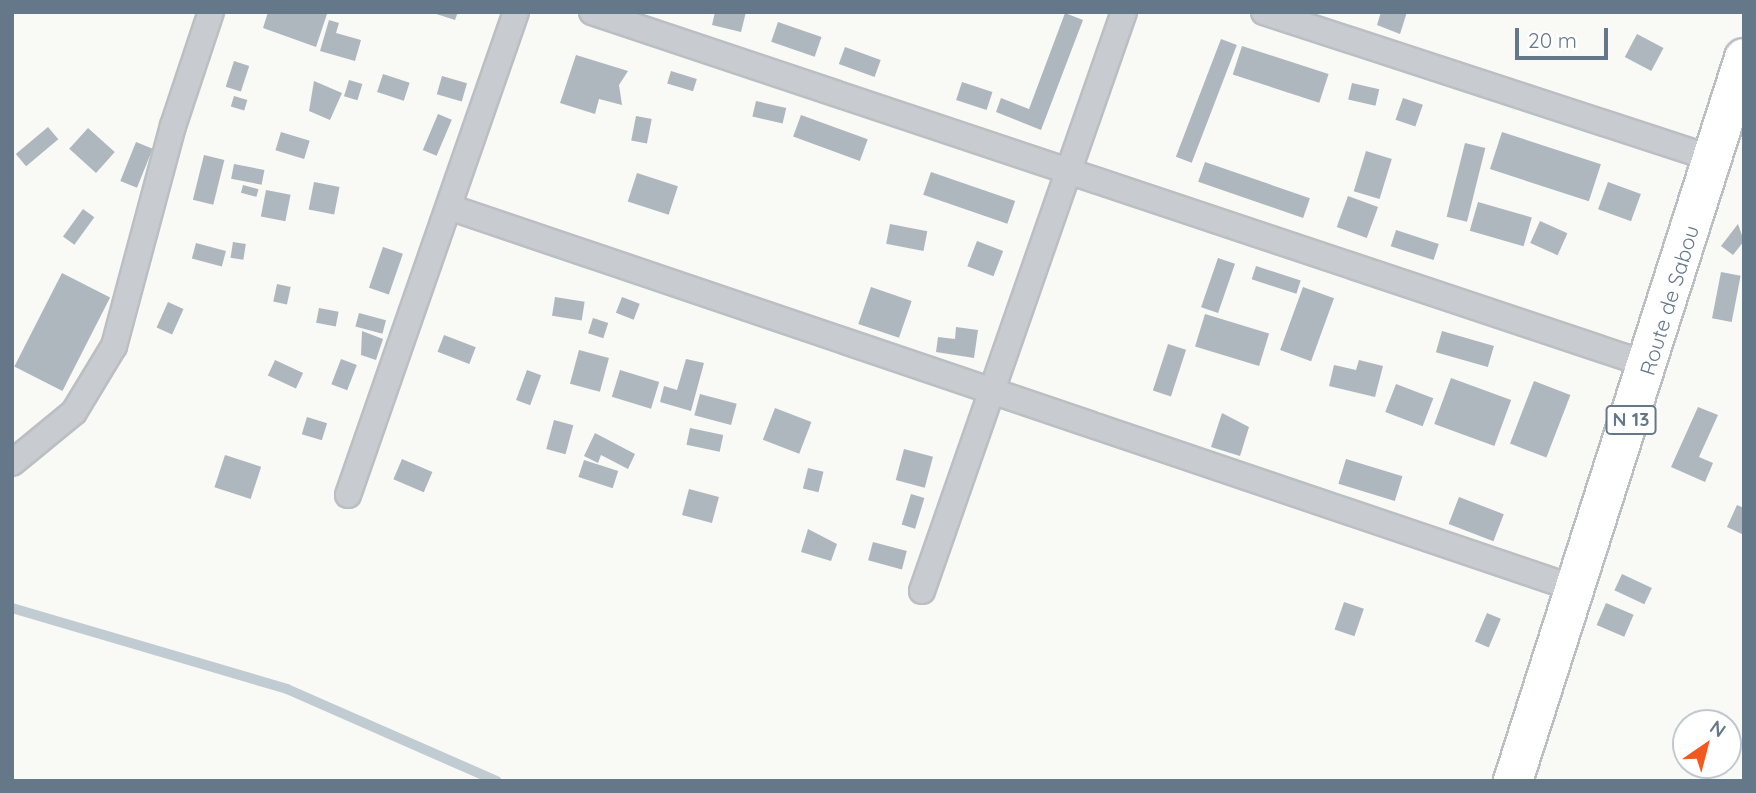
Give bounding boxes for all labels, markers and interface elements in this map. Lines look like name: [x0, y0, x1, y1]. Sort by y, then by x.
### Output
scale bar: [1518, 14, 1611, 58]
text: 20 m: [1528, 27, 1577, 53]
street label: Route de Sabou: [1634, 222, 1704, 378]
road number: N 13: [1605, 404, 1657, 436]
north arrow: [1672, 709, 1742, 779]
text: N: [1705, 715, 1731, 742]

